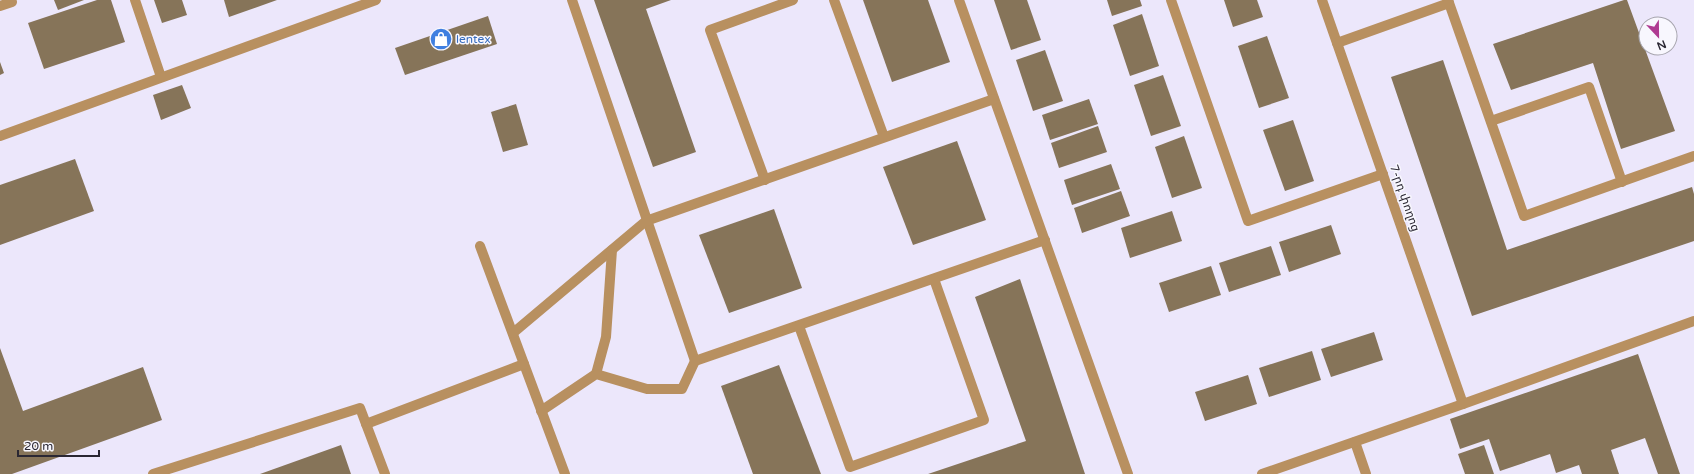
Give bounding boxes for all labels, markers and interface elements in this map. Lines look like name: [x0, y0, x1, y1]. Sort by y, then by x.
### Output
north arrow: [1638, 16, 1678, 56]
shop icon: lentex: [428, 26, 454, 52]
place label: lentex: [456, 32, 491, 46]
text: N: [1655, 37, 1668, 52]
street label: 7-րդ փողոց: [1387, 163, 1423, 233]
scale bar: [18, 432, 99, 458]
text: 20 m: [24, 439, 53, 453]

